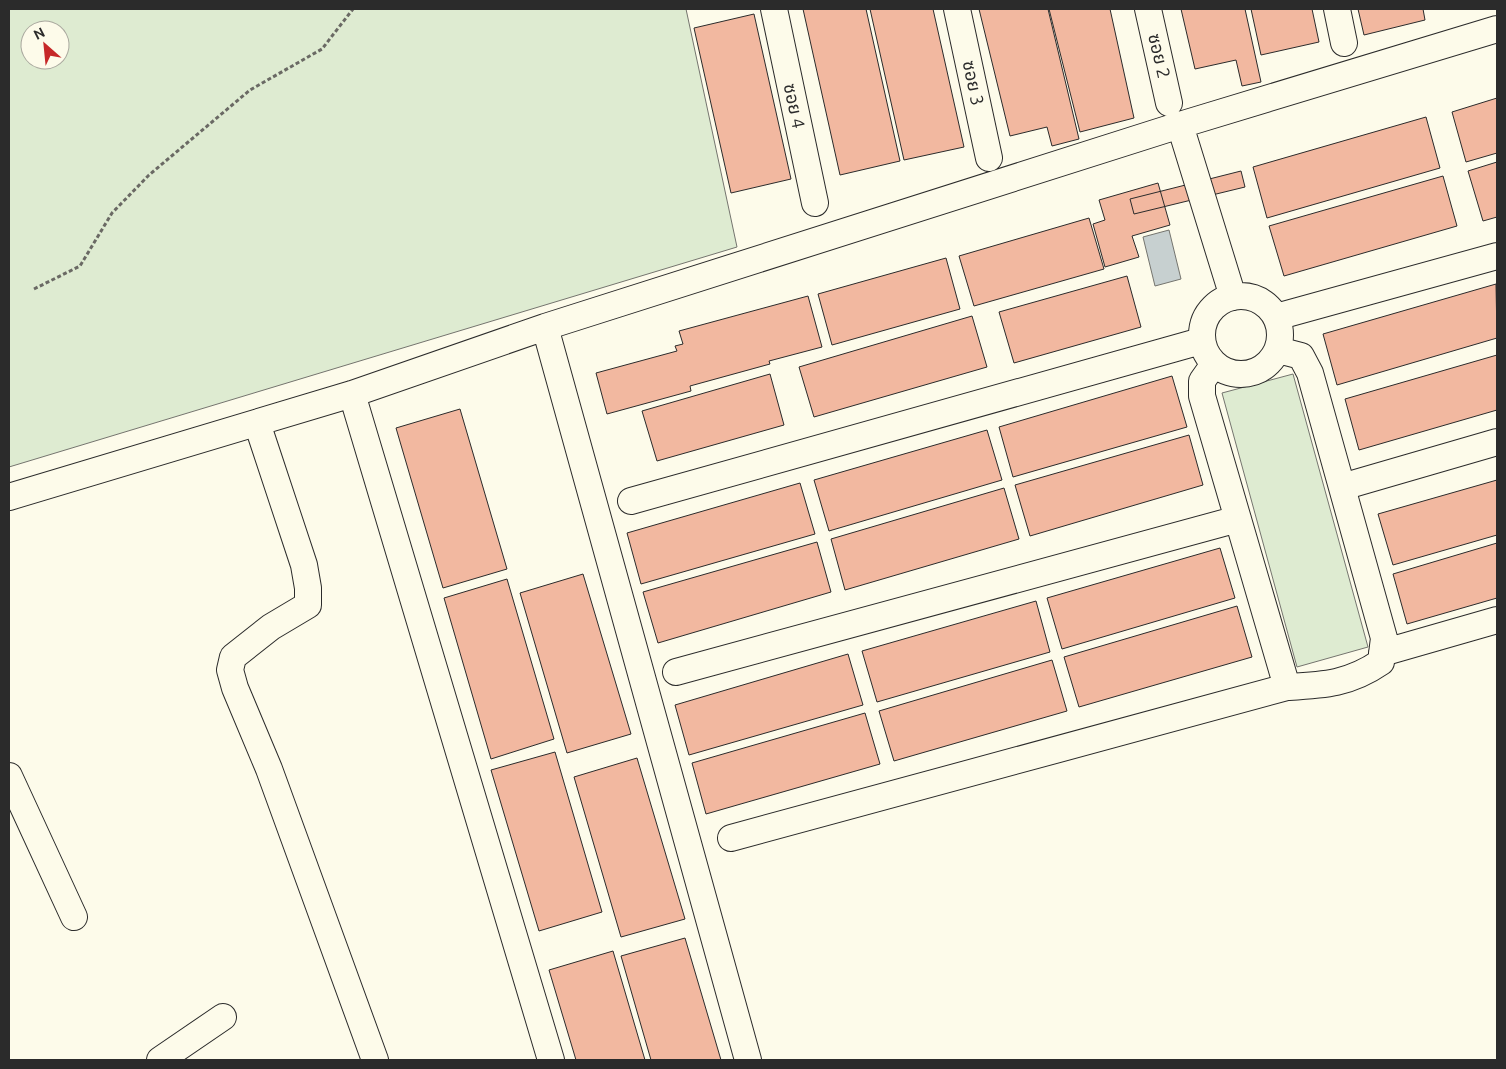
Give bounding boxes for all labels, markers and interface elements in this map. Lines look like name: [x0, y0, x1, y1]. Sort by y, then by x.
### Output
north arrow: [20, 20, 70, 70]
text: N: [31, 24, 47, 43]
street label: ซอย 2: [1145, 31, 1175, 80]
street label: ซอย 3: [959, 59, 988, 107]
street label: ซอย 4: [780, 82, 809, 130]

